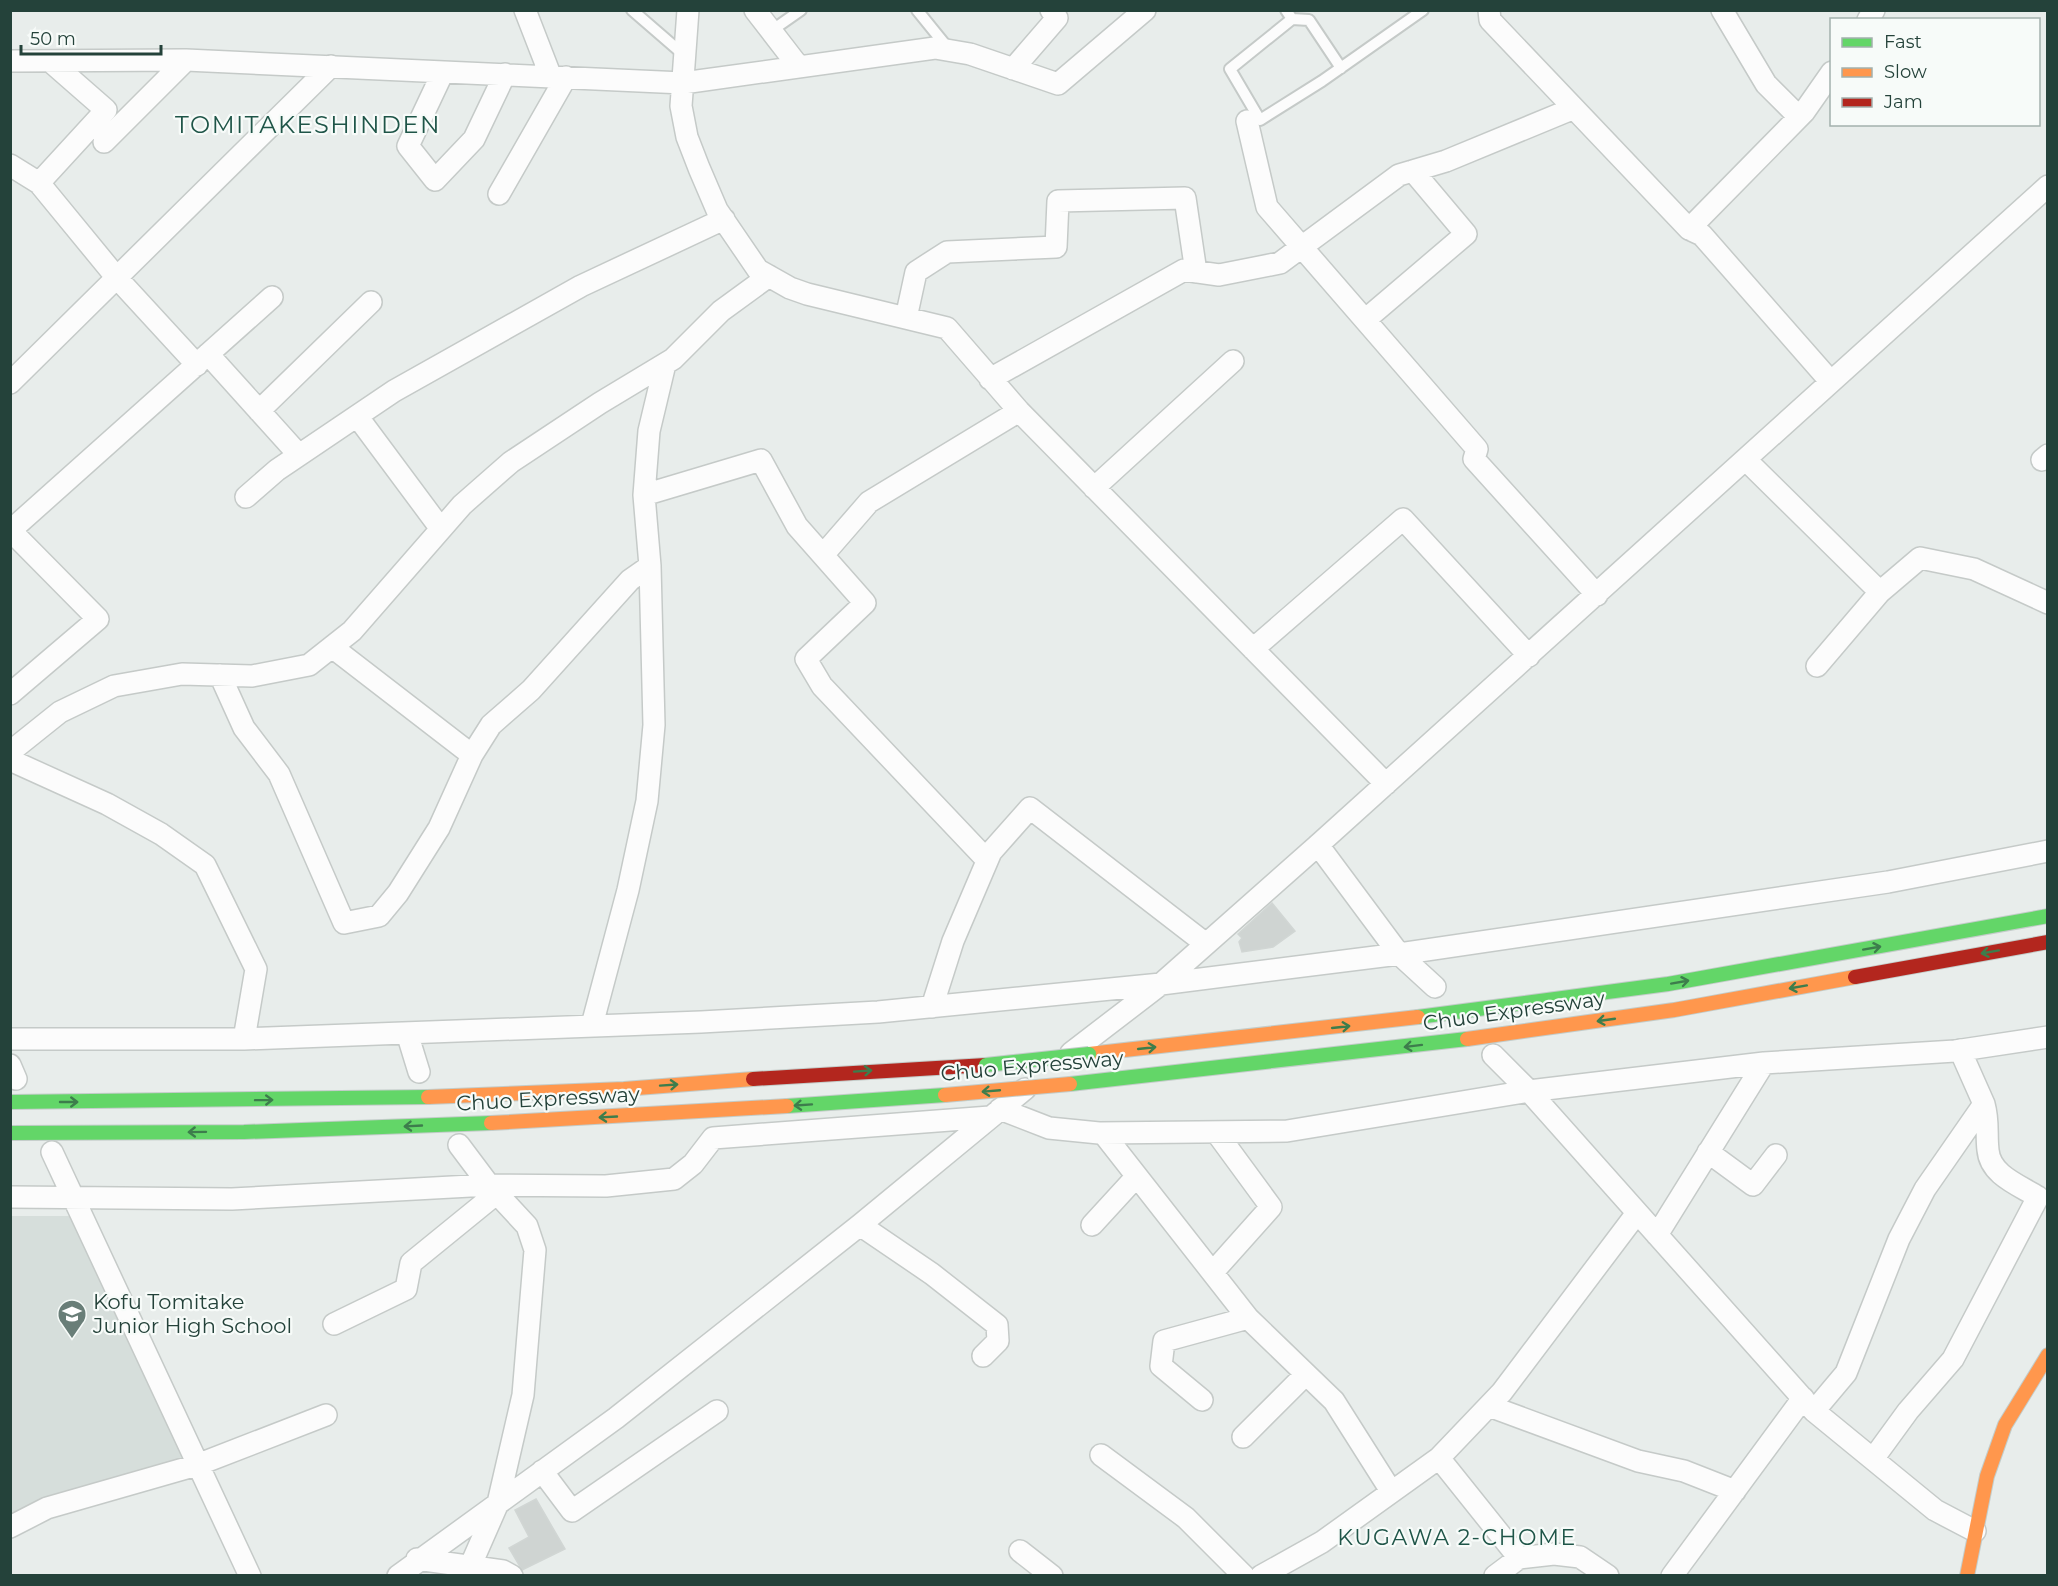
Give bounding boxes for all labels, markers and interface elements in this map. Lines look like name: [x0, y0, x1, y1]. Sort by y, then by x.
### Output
scale bar: [21, 18, 160, 56]
legend: [1830, 18, 2040, 126]
text: 50 m: [30, 28, 76, 50]
text: Fast: [1884, 31, 1922, 53]
text: Slow: [1884, 61, 1927, 83]
text: Jam: [1883, 91, 1923, 113]
district label: TOMITAKESHINDEN: [175, 110, 441, 139]
one-way arrow: [1861, 942, 1881, 953]
one-way arrow: [1981, 947, 2000, 958]
one-way arrow: [1669, 976, 1689, 987]
one-way arrow: [1789, 982, 1808, 993]
street label: Chuo Expressway: [1421, 985, 1607, 1036]
one-way arrow: [1596, 1014, 1616, 1025]
one-way arrow: [1330, 1021, 1350, 1032]
one-way arrow: [1403, 1040, 1423, 1051]
one-way arrow: [1136, 1042, 1156, 1053]
street label: Chuo Expressway: [939, 1045, 1125, 1086]
one-way arrow: [853, 1065, 873, 1076]
one-way arrow: [658, 1080, 678, 1091]
street label: Chuo Expressway: [456, 1081, 641, 1116]
one-way arrow: [981, 1086, 1001, 1097]
one-way arrow: [253, 1094, 273, 1106]
one-way arrow: [58, 1096, 78, 1108]
one-way arrow: [793, 1099, 813, 1110]
one-way arrow: [599, 1112, 619, 1123]
one-way arrow: [404, 1121, 424, 1132]
one-way arrow: [188, 1127, 208, 1138]
place label: Kofu Tomitake Junior High School: [92, 1289, 292, 1338]
school or university icon: Kofu Tomitake Junior High School: [56, 1298, 88, 1340]
district label: KUGAWA 2-CHOME: [1337, 1524, 1577, 1551]

